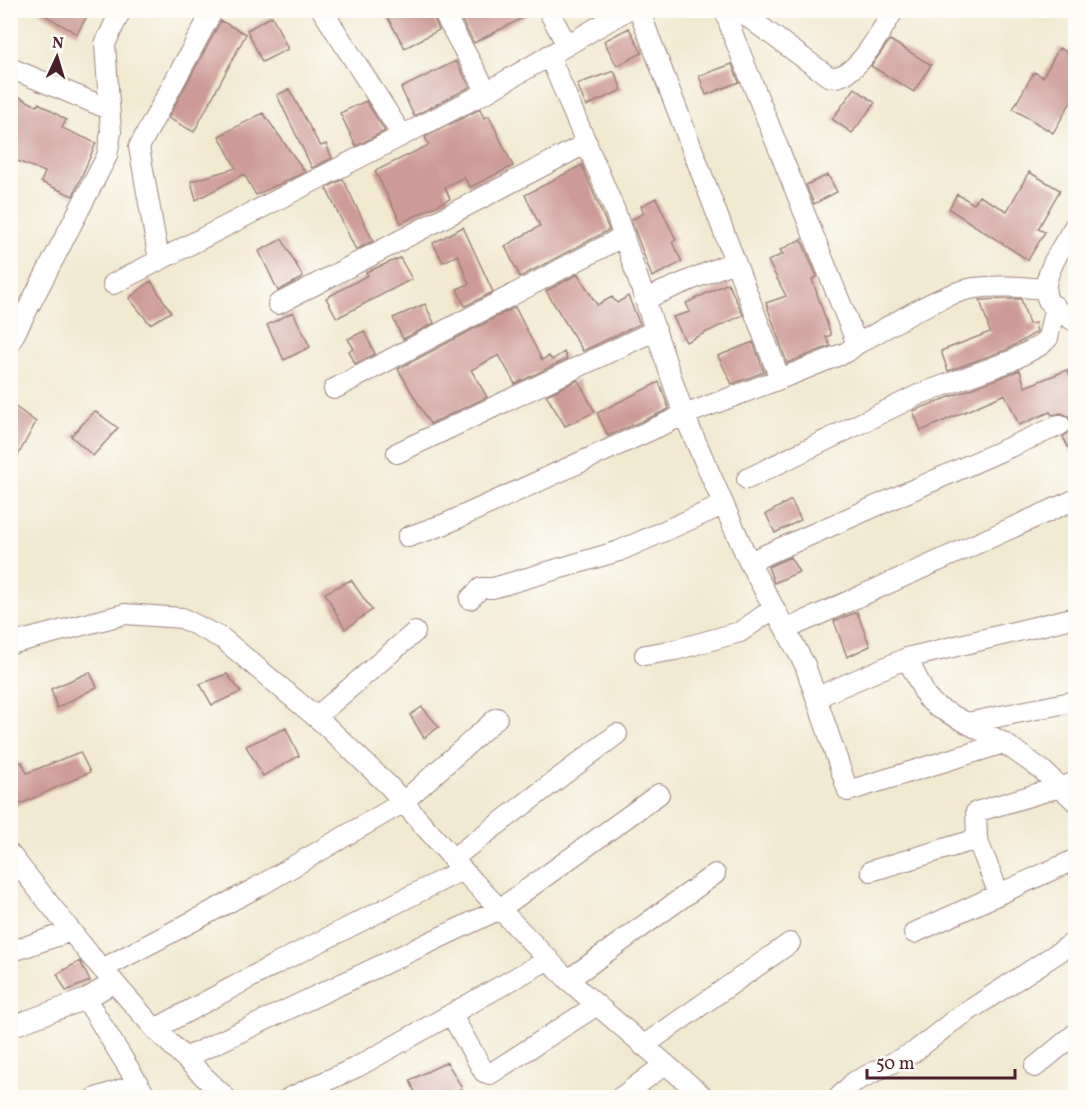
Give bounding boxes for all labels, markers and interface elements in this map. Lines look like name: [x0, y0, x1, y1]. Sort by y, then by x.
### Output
north arrow: [27, 27, 87, 87]
text: N: [51, 33, 65, 55]
scale bar: [867, 1042, 1016, 1080]
text: 50 m: [876, 1052, 915, 1077]

